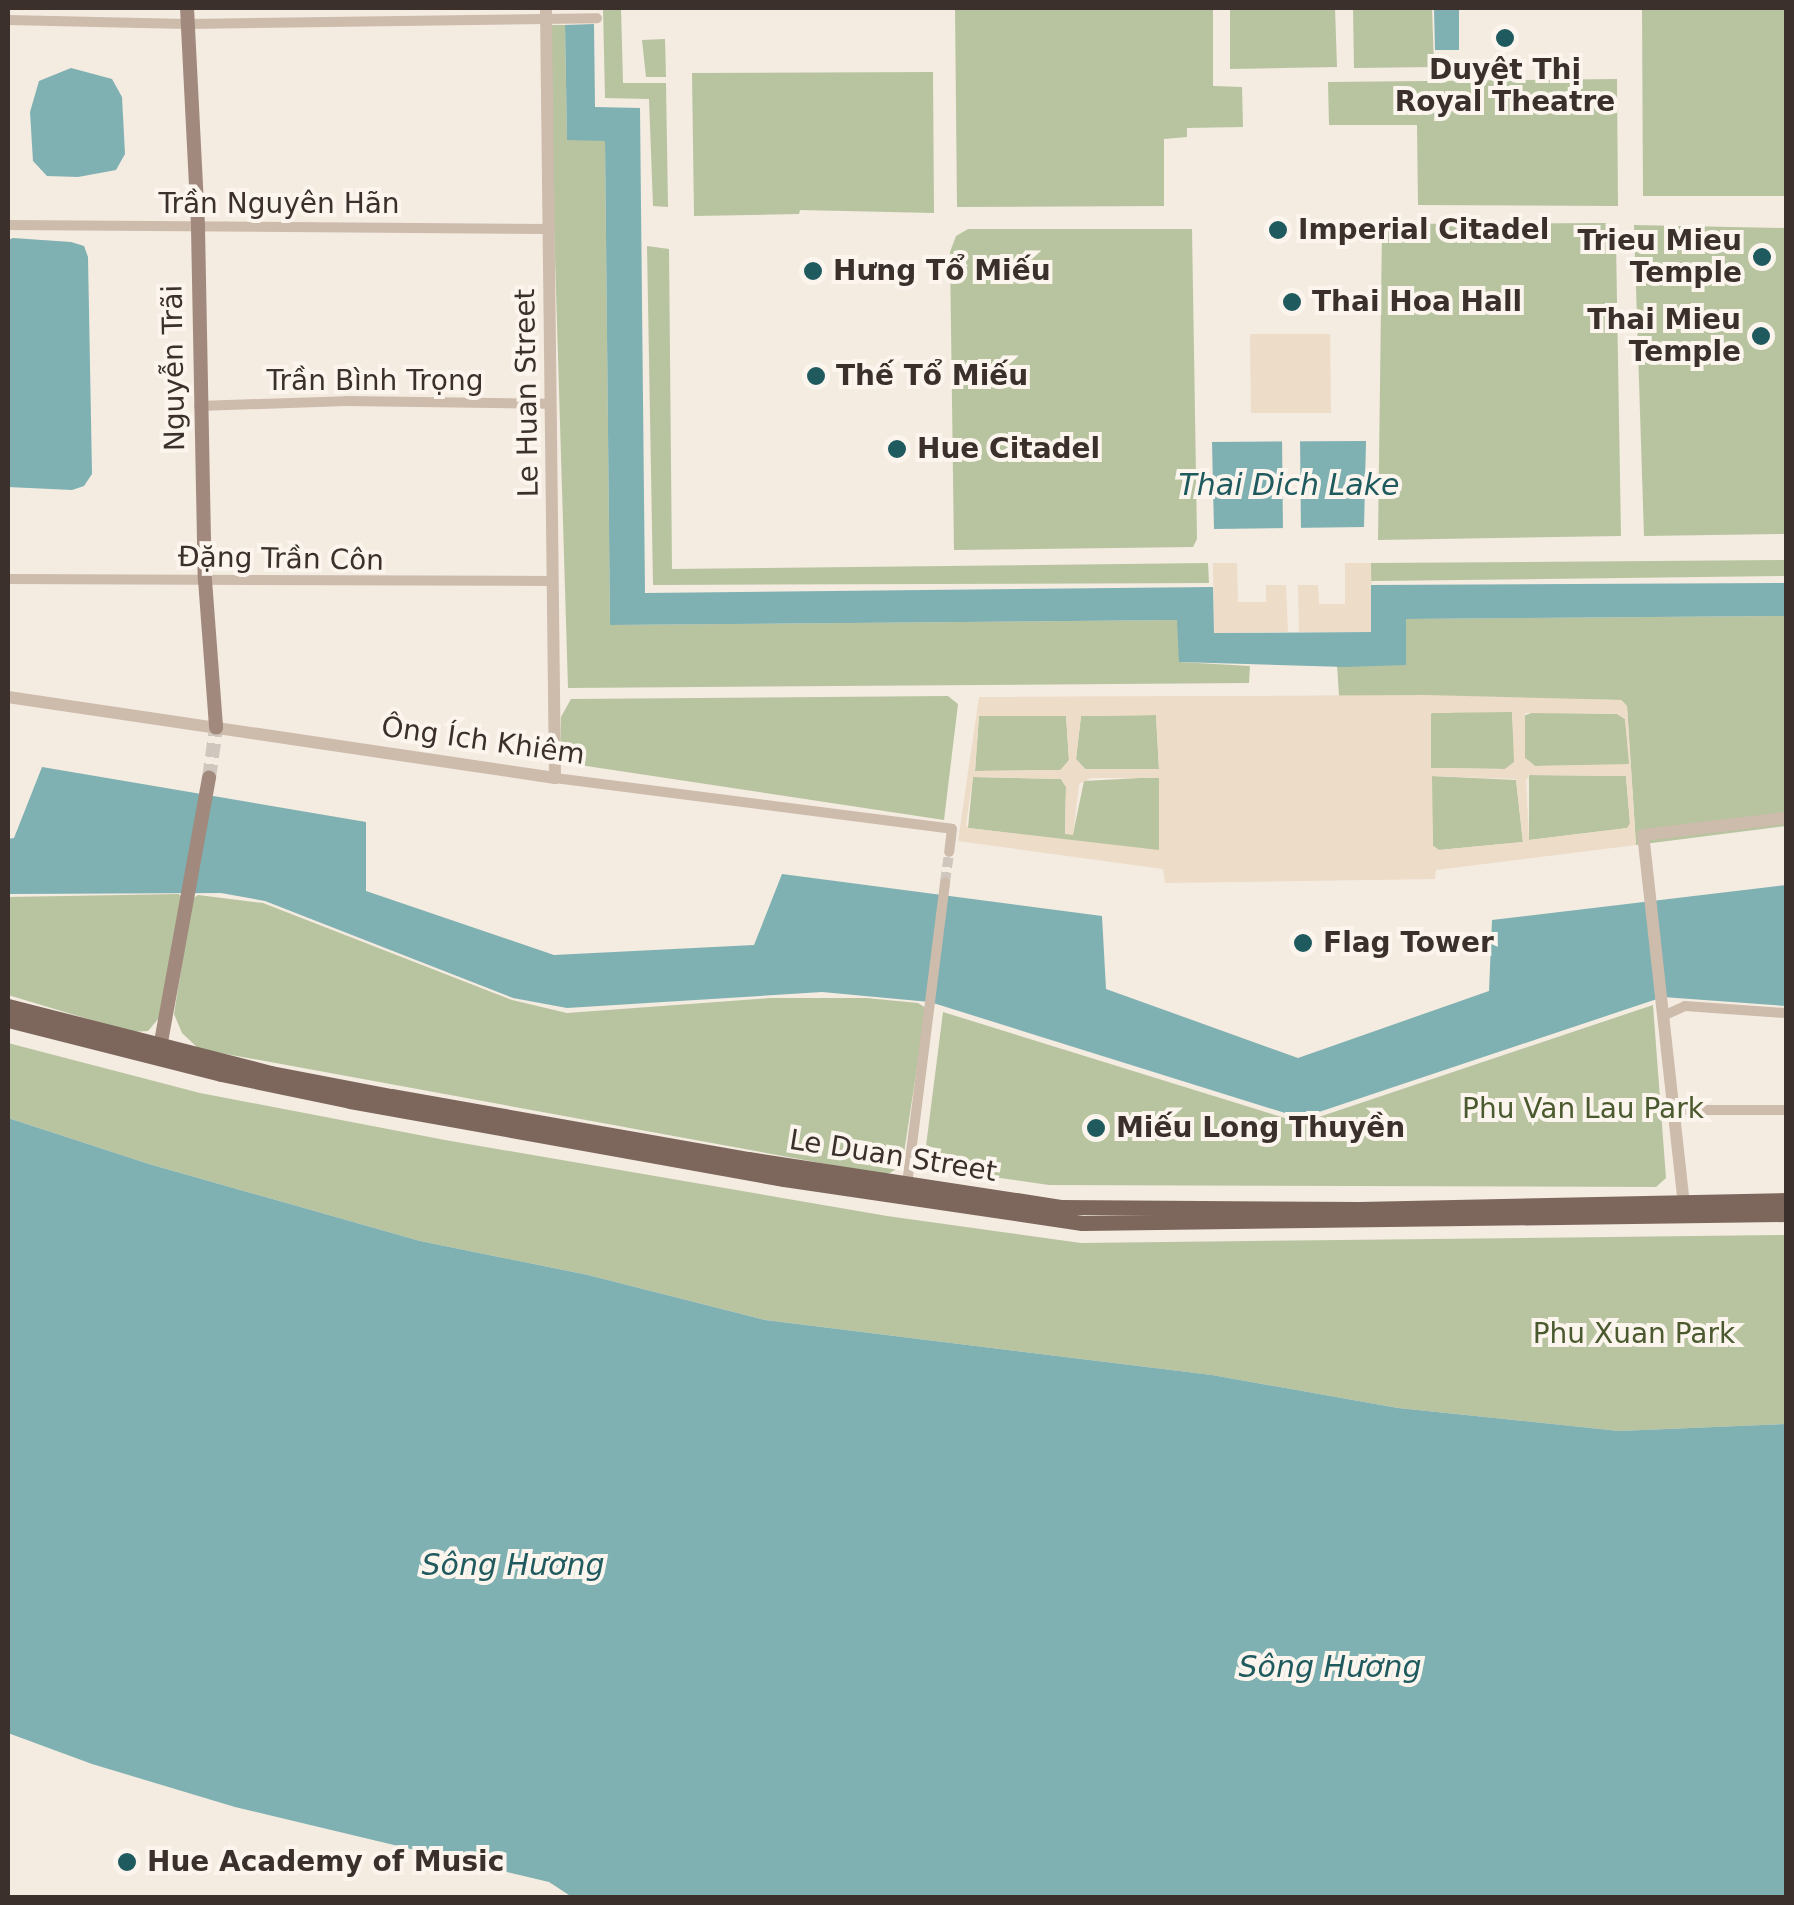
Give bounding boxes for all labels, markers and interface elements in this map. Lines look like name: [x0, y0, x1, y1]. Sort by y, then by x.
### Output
marker: Duyệt Thị Royal Theatre: [1494, 27, 1516, 49]
place label: Duyệt Thị Royal Theatre: [1395, 53, 1615, 119]
street label: Trần Nguyên Hãn: [158, 187, 400, 221]
place label: Imperial Citadel: [1298, 213, 1549, 247]
marker: Imperial Citadel: [1267, 219, 1289, 241]
place label: Trieu Mieu Temple: [1578, 224, 1742, 290]
marker: Trieu Mieu Temple: [1751, 246, 1773, 268]
place label: Hưng Tổ Miếu: [833, 254, 1051, 288]
marker: Hưng Tổ Miếu: [802, 260, 824, 282]
street label: Nguyễn Trãi: [156, 285, 192, 451]
place label: Thai Hoa Hall: [1312, 285, 1522, 319]
street label: Le Huan Street: [508, 288, 546, 498]
marker: Thai Hoa Hall: [1281, 291, 1303, 313]
place label: Thai Mieu Temple: [1587, 303, 1741, 369]
marker: Thai Mieu Temple: [1750, 325, 1772, 347]
place label: Thế Tổ Miếu: [836, 359, 1028, 393]
street label: Trần Bình Trọng: [267, 364, 483, 398]
marker: Thế Tổ Miếu: [805, 365, 827, 387]
place label: Hue Citadel: [917, 432, 1100, 466]
marker: Hue Citadel: [886, 438, 908, 460]
water label: Thai Dich Lake: [1178, 467, 1400, 503]
street label: Đặng Trần Côn: [178, 540, 384, 578]
street label: Ông Ích Khiêm: [379, 710, 587, 772]
place label: Flag Tower: [1323, 926, 1494, 960]
marker: Flag Tower: [1292, 932, 1314, 954]
park label: Phu Van Lau Park: [1462, 1092, 1704, 1126]
place label: Miếu Long Thuyền: [1116, 1111, 1405, 1145]
marker: Miếu Long Thuyền: [1085, 1117, 1107, 1139]
street label: Le Duan Street: [787, 1123, 999, 1189]
park label: Phu Xuan Park: [1533, 1317, 1735, 1351]
water label: Sông Hương: [422, 1547, 604, 1583]
water label: Sông Hương: [1239, 1649, 1421, 1685]
place label: Hue Academy of Music: [147, 1845, 504, 1879]
marker: Hue Academy of Music: [116, 1851, 138, 1873]

